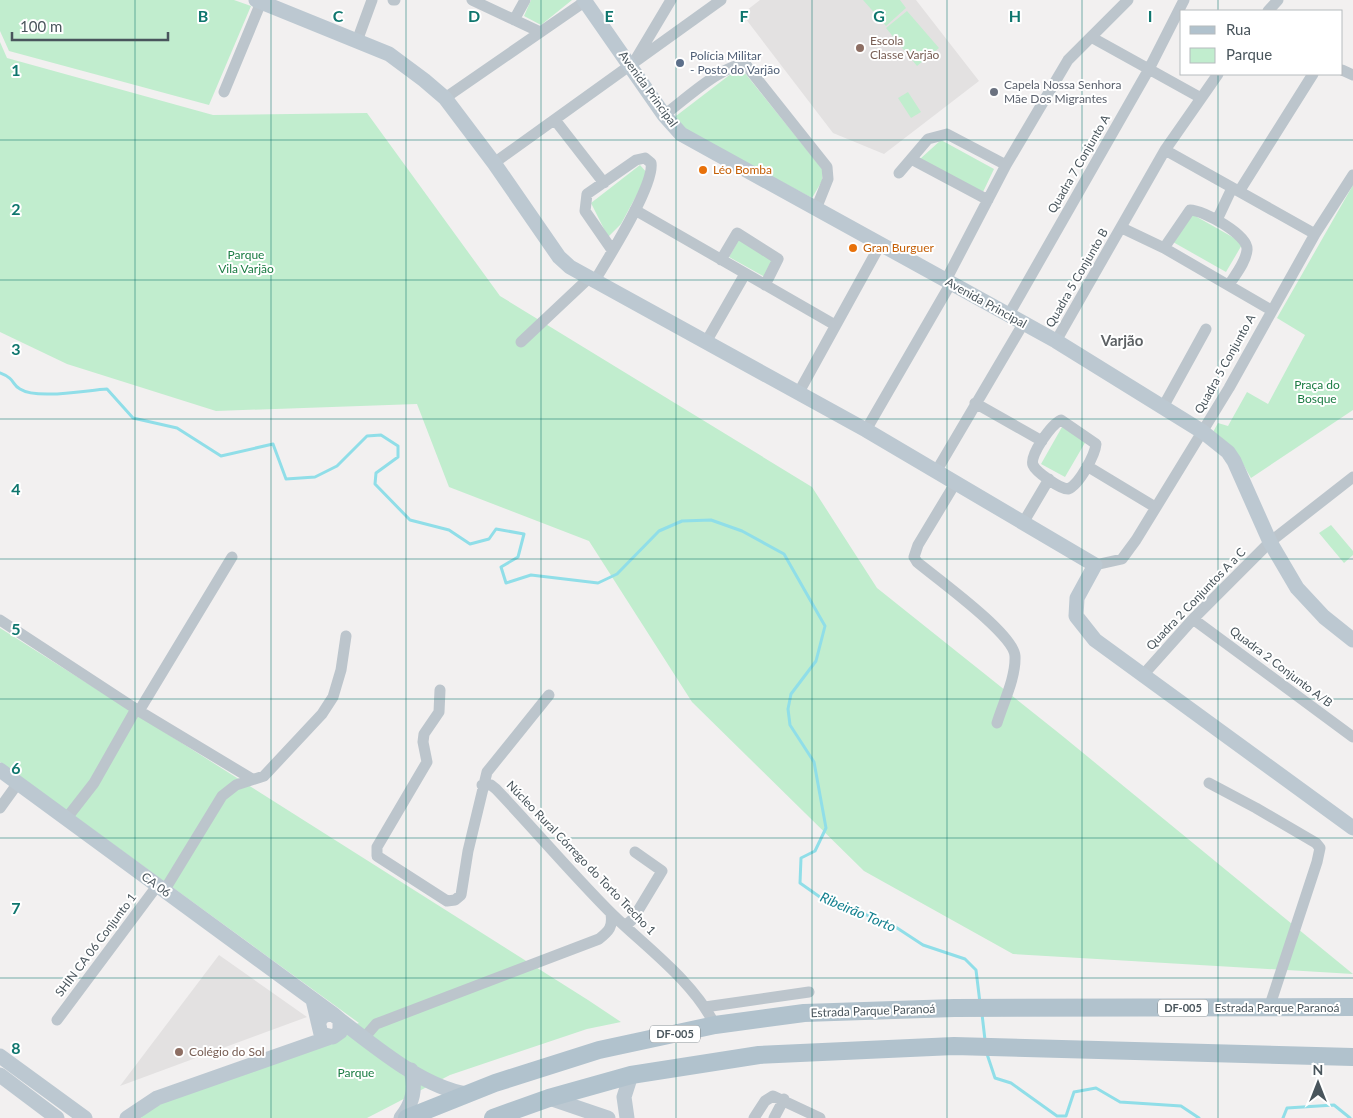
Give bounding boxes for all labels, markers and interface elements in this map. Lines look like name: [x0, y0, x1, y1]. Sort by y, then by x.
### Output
text: B: [198, 6, 208, 25]
text: C: [333, 6, 344, 25]
text: D: [468, 6, 480, 25]
text: E: [604, 6, 614, 25]
text: F: [739, 6, 749, 25]
text: G: [873, 6, 885, 25]
text: H: [1009, 6, 1021, 25]
text: I: [1148, 6, 1152, 25]
scale bar: [12, 10, 169, 42]
legend: [1180, 10, 1343, 75]
text: 100 m: [20, 17, 62, 35]
text: Rua: [1226, 20, 1251, 38]
place label: Escola Classe Varjão: [870, 33, 940, 62]
marker: Escola Classe Varjão: [854, 42, 866, 54]
text: Parque: [1226, 45, 1272, 63]
street label: Avenida Principal: [616, 48, 681, 130]
place label: Polícia Militar - Posto do Varjão: [690, 48, 780, 77]
marker: Polícia Militar - Posto do Varjão: [674, 57, 686, 69]
text: 1: [11, 60, 21, 79]
place label: Capela Nossa Senhora Mãe Dos Migrantes: [1004, 77, 1121, 106]
marker: Capela Nossa Senhora Mãe Dos Migrantes: [988, 86, 1000, 98]
street label: Quadra 7 Conjunto A: [1044, 111, 1113, 216]
place label: Léo Bomba: [713, 162, 772, 177]
marker: Léo Bomba: [697, 164, 709, 176]
text: 2: [11, 199, 21, 218]
street label: Quadra 5 Conjunto B: [1042, 225, 1111, 330]
place label: Gran Burguer: [863, 240, 934, 255]
marker: Gran Burguer: [847, 242, 859, 254]
park label: Parque Vila Varjão: [218, 247, 274, 276]
street label: Avenida Principal: [943, 274, 1029, 331]
street label: Quadra 5 Conjunto A: [1191, 311, 1259, 416]
district label: Varjão: [1100, 331, 1144, 349]
text: 3: [11, 339, 21, 358]
park label: Praça do Bosque: [1294, 377, 1340, 406]
text: 4: [11, 479, 21, 498]
street label: Quadra 2 Conjuntos A a C: [1143, 544, 1248, 653]
text: 5: [11, 619, 21, 638]
street label: Quadra 2 Conjunto A/B: [1227, 623, 1336, 710]
text: 6: [11, 758, 21, 777]
street label: Núcleo Rural Córrego do Torto Trecho 1: [504, 777, 659, 938]
street label: CA 06: [139, 869, 174, 900]
water label: Ribeirão Torto: [818, 888, 899, 935]
street label: SHIN CA 06 Conjunto 1: [52, 890, 139, 999]
text: 7: [11, 898, 21, 917]
road number: DF-005: [1158, 1000, 1208, 1016]
street label: Estrada Parque Paranoá: [1215, 1000, 1340, 1015]
street label: Estrada Parque Paranoá: [810, 1001, 936, 1020]
road number: DF-005: [650, 1026, 700, 1042]
text: 8: [11, 1038, 21, 1057]
place label: Colégio do Sol: [189, 1044, 265, 1059]
marker: Colégio do Sol: [173, 1046, 185, 1058]
north arrow: [1293, 1058, 1343, 1108]
text: N: [1313, 1061, 1323, 1078]
park label: Parque: [338, 1065, 374, 1080]

